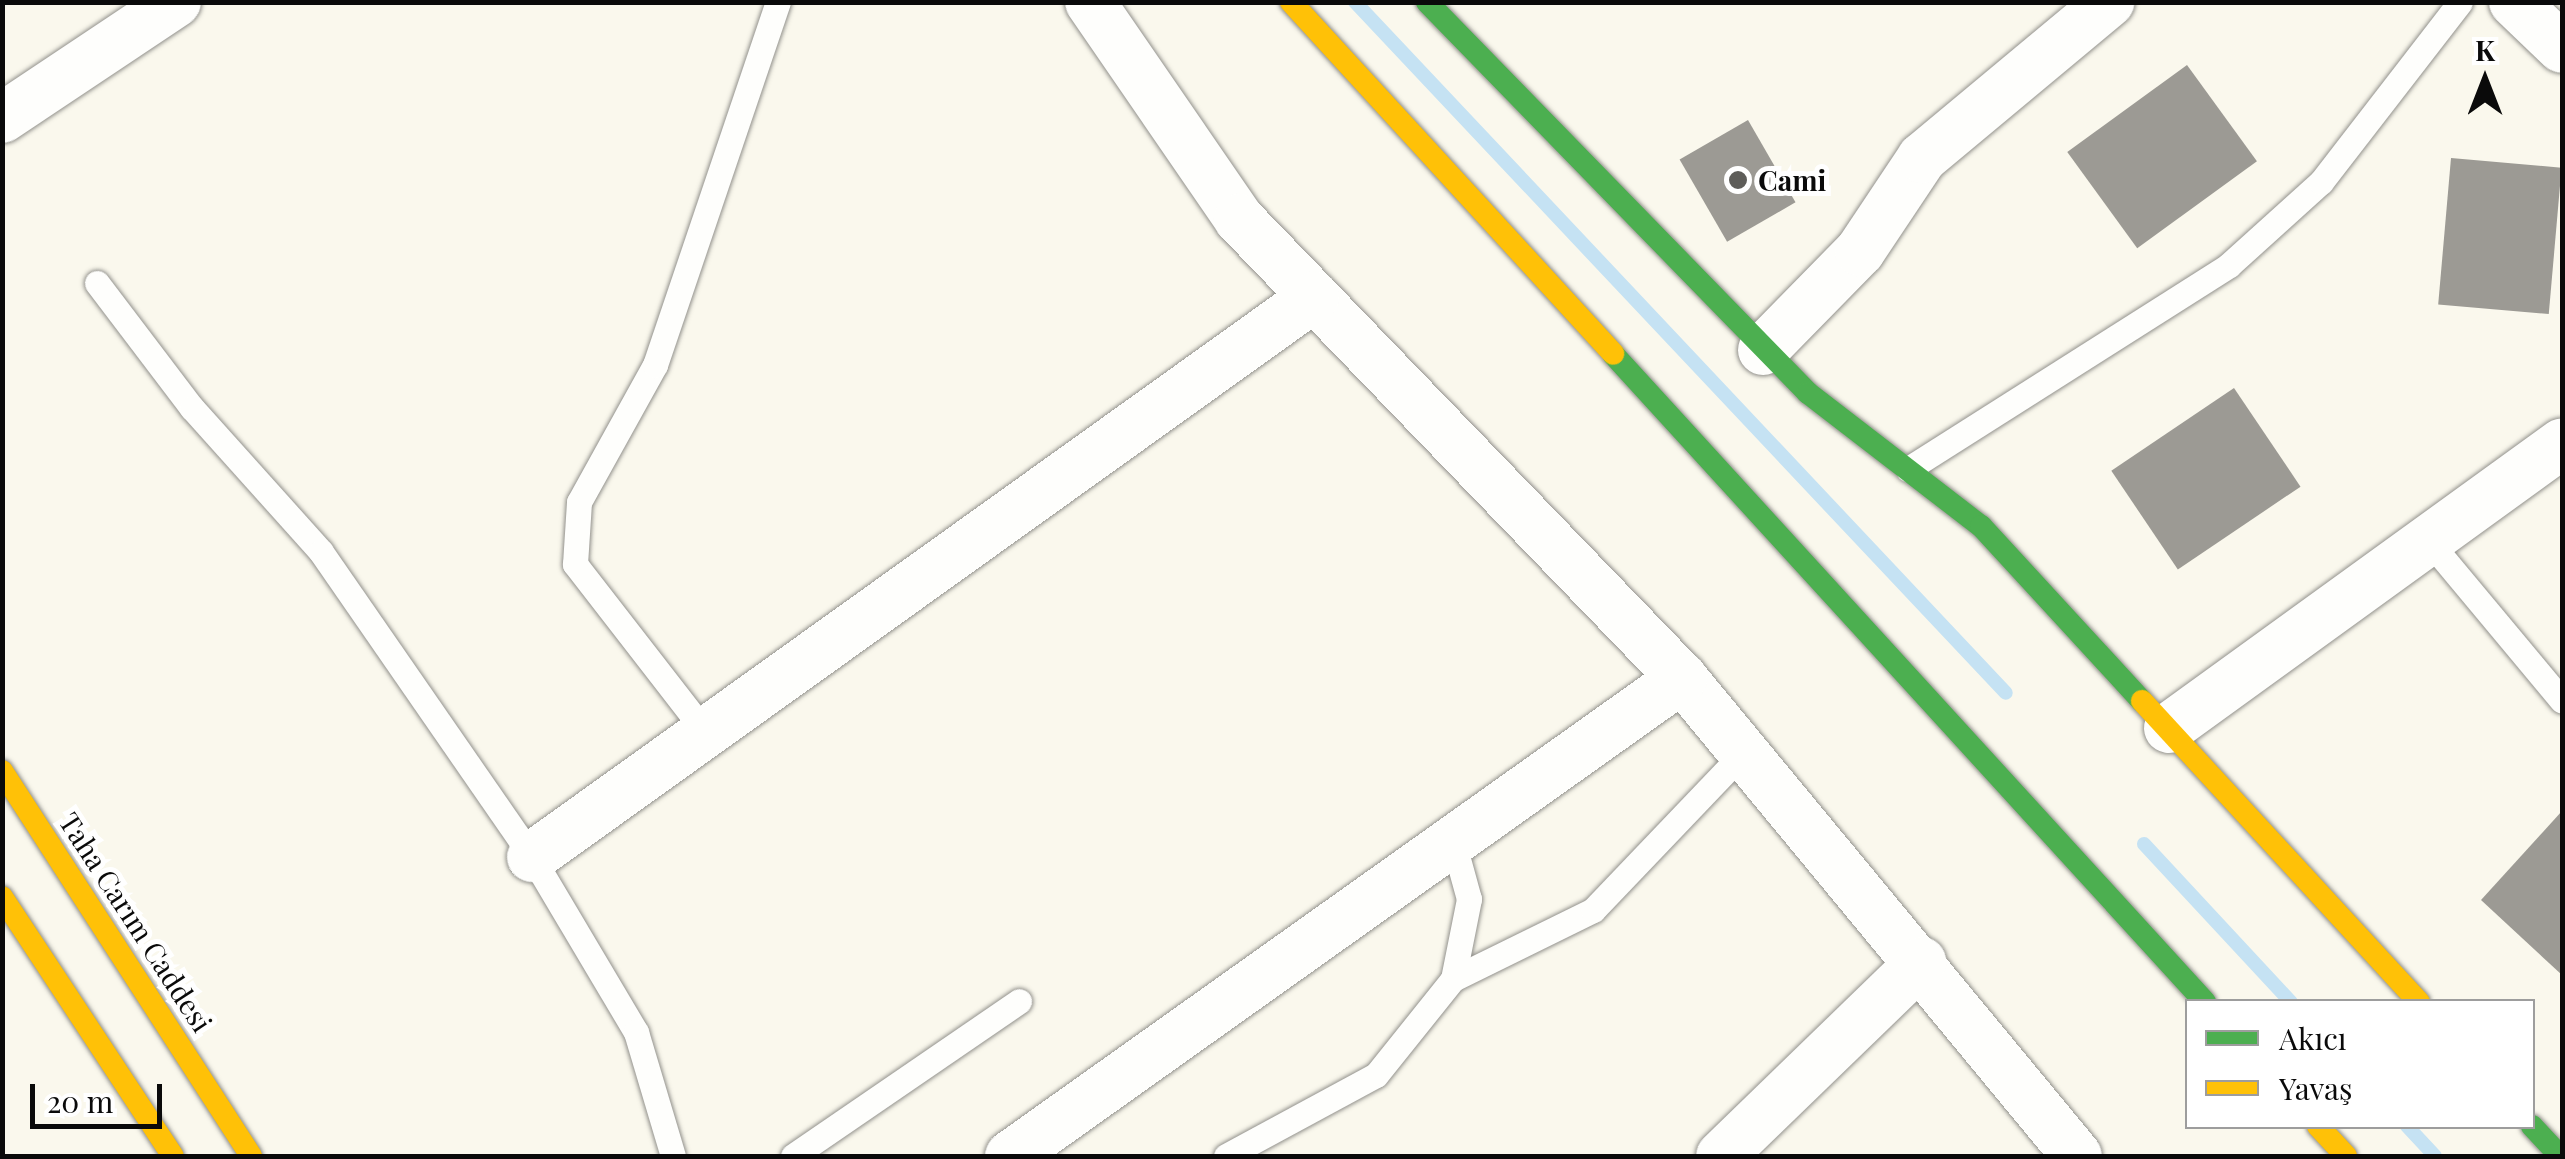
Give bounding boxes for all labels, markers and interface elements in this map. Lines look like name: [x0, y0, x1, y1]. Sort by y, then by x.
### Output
north arrow: [2435, 30, 2535, 130]
text: K: [2475, 31, 2495, 68]
place label: Cami: [1758, 163, 1826, 197]
marker: Cami: [1727, 169, 1749, 191]
street label: Taha Carım Caddesi: [53, 806, 219, 1038]
legend: [2185, 999, 2535, 1129]
text: Akıcı: [2279, 1018, 2347, 1058]
scale bar: [35, 1064, 168, 1126]
text: Yavaş: [2279, 1068, 2352, 1108]
text: 20 m: [47, 1081, 113, 1121]

